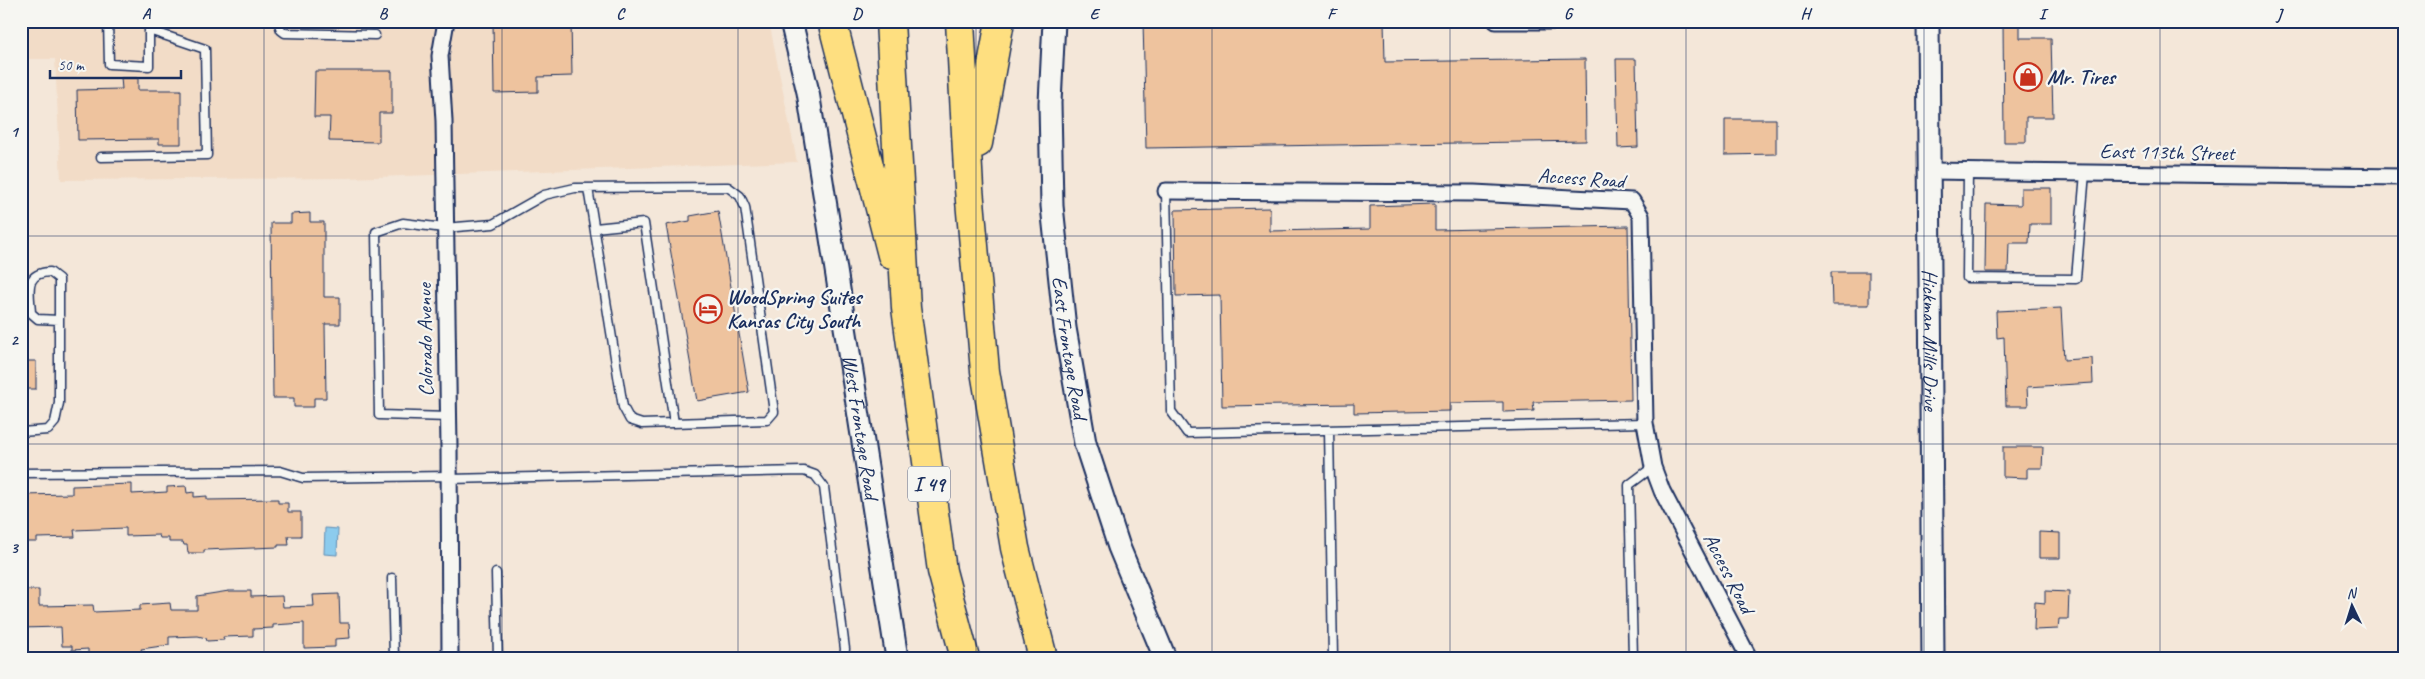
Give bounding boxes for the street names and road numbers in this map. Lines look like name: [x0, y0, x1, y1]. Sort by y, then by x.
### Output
street label: East 113th Street: [2099, 138, 2237, 166]
street label: Access Road: [1537, 162, 1629, 194]
street label: Hickman Mills Drive: [1917, 269, 1944, 412]
street label: East Frontage Road: [1047, 275, 1094, 425]
street label: Colorado Avenue: [411, 281, 439, 397]
street label: West Frontage Road: [836, 353, 885, 505]
road number: I 49: [908, 466, 950, 502]
street label: Access Road: [1698, 528, 1762, 621]

